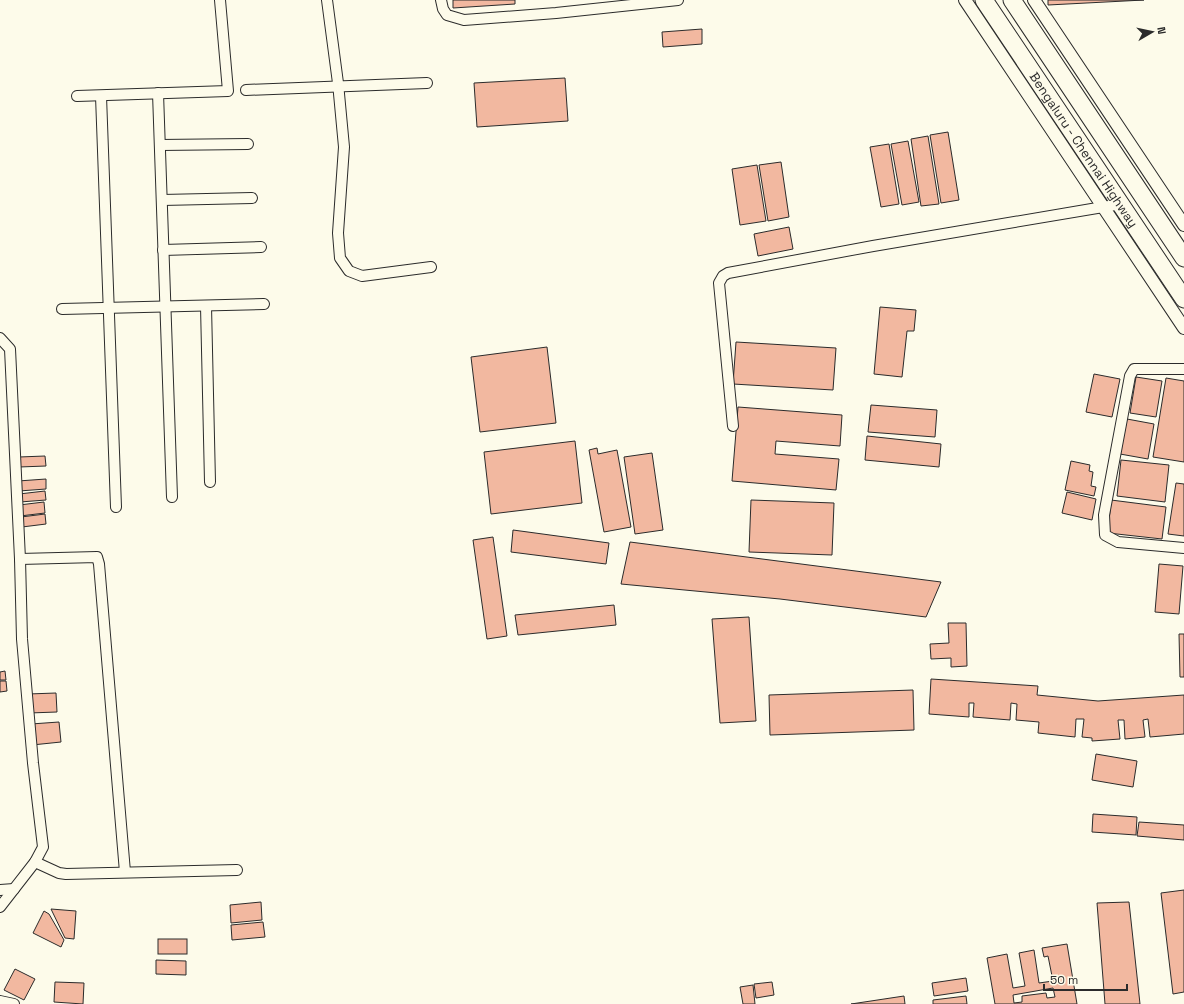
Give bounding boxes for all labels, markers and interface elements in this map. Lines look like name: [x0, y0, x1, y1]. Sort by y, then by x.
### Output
north arrow: [1132, 12, 1172, 52]
text: N: [1154, 26, 1169, 35]
street label: Bengaluru - Chennai Highway: [1026, 69, 1142, 231]
scale bar: [1044, 966, 1127, 992]
text: 50 m: [1050, 972, 1078, 988]

